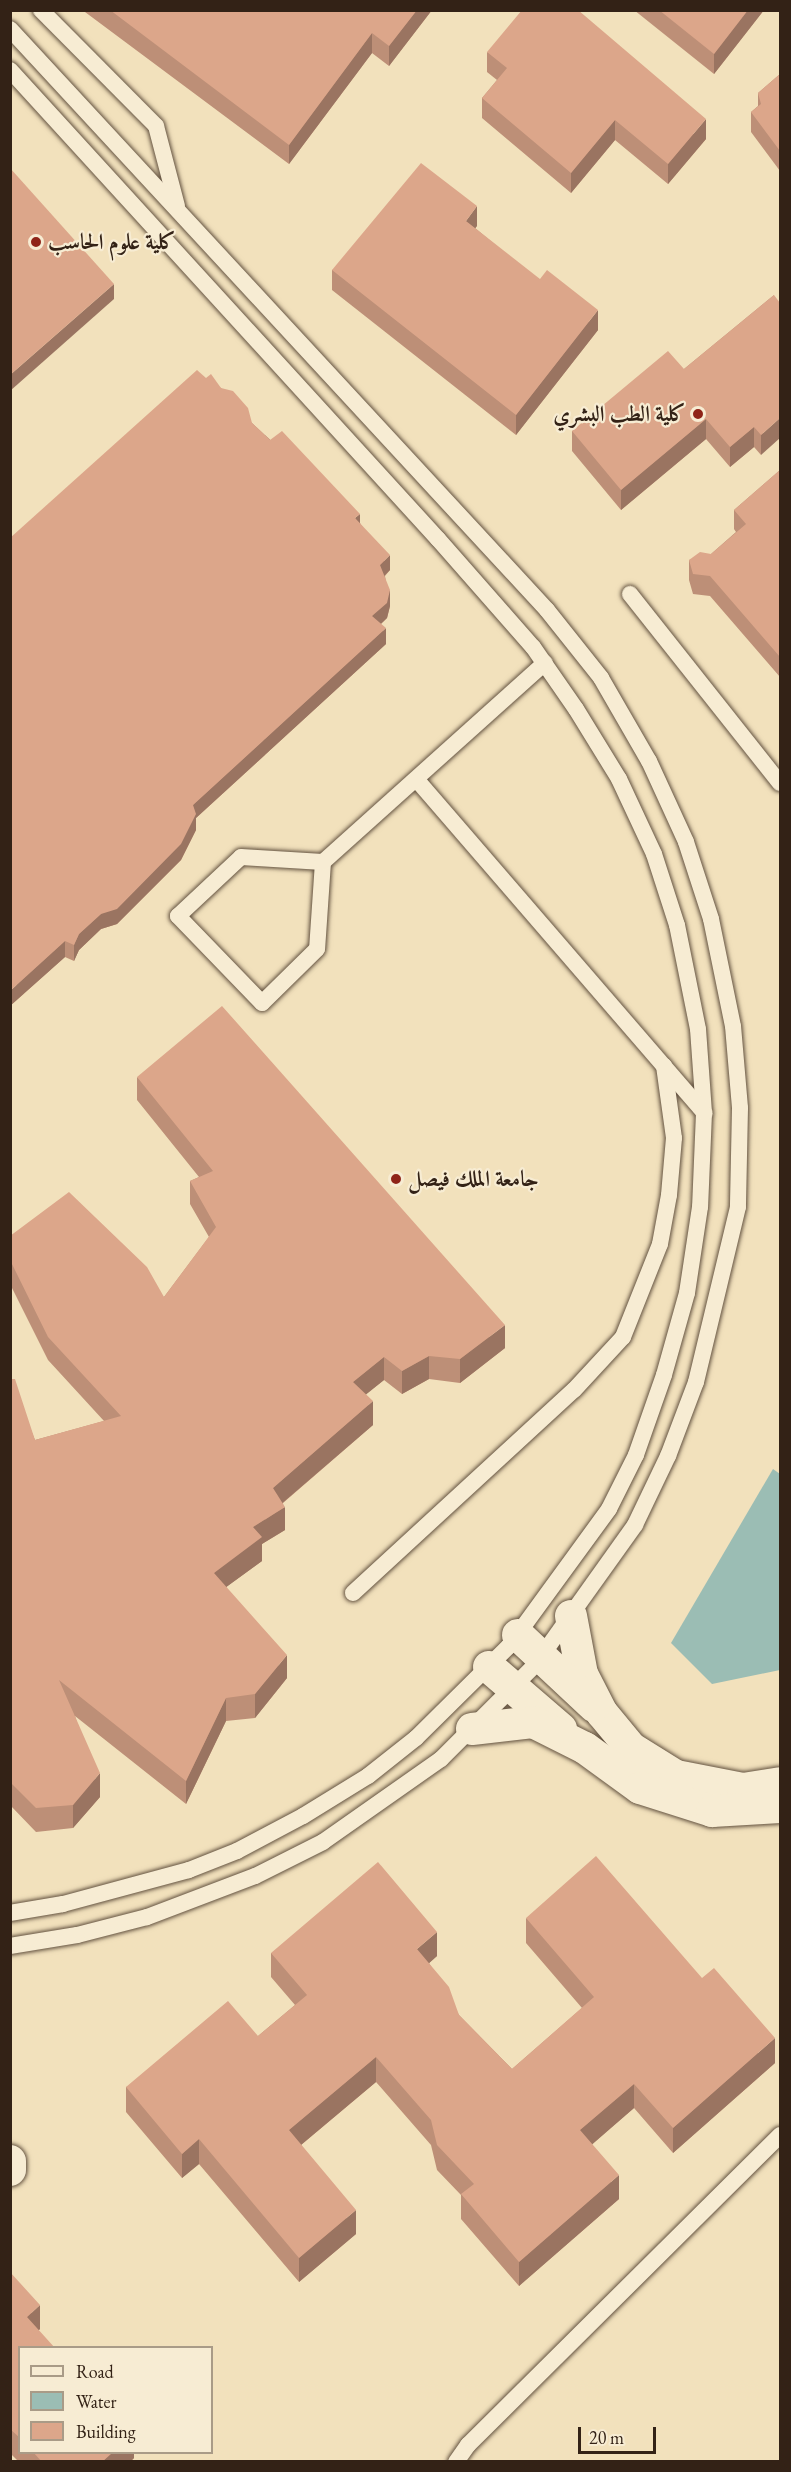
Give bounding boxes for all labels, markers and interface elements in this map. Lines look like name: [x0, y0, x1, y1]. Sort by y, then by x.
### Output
place label: كلية علوم الحاسب: [48, 229, 176, 255]
marker: كلية علوم الحاسب: [29, 235, 43, 249]
place label: كلية الطب البشري: [553, 401, 686, 427]
marker: كلية الطب البشري: [691, 407, 705, 421]
place label: جامعة الملك فيصل: [408, 1166, 539, 1192]
marker: جامعة الملك فيصل: [389, 1172, 403, 1186]
legend: [18, 2346, 213, 2454]
text: Road: [76, 2360, 114, 2383]
text: Water: [76, 2390, 117, 2413]
scale bar: [581, 2415, 659, 2453]
text: Building: [76, 2420, 136, 2443]
text: 20 m: [589, 2426, 624, 2449]

